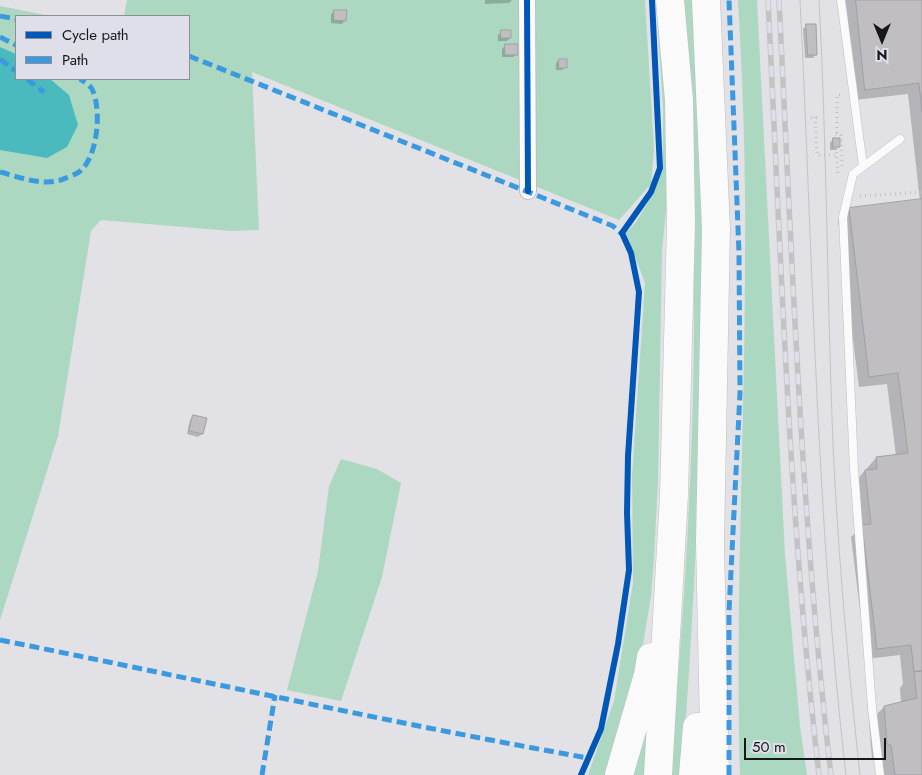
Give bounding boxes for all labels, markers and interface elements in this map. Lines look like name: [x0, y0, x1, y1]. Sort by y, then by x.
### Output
legend: [15, 15, 190, 80]
north arrow: [857, 15, 907, 65]
text: Cycle path: [62, 24, 129, 46]
text: N: [876, 45, 888, 65]
text: Path: [62, 49, 88, 71]
scale bar: [747, 728, 890, 760]
text: 50 m: [752, 736, 786, 758]

